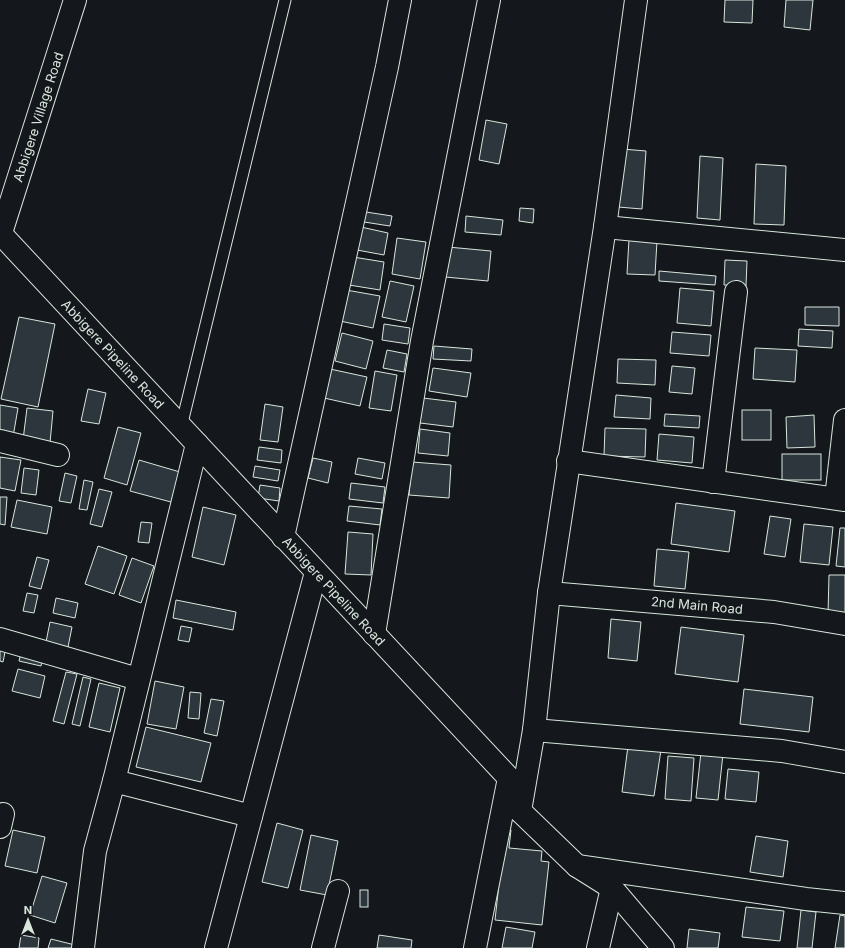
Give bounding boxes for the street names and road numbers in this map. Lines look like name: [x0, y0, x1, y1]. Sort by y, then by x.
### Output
street label: Abbigere Village Road: [9, 50, 67, 184]
street label: Abbigere Pipeline Road: [58, 296, 168, 412]
street label: Abbigere Pipeline Road: [279, 533, 389, 649]
street label: 2nd Main Road: [650, 593, 744, 617]

